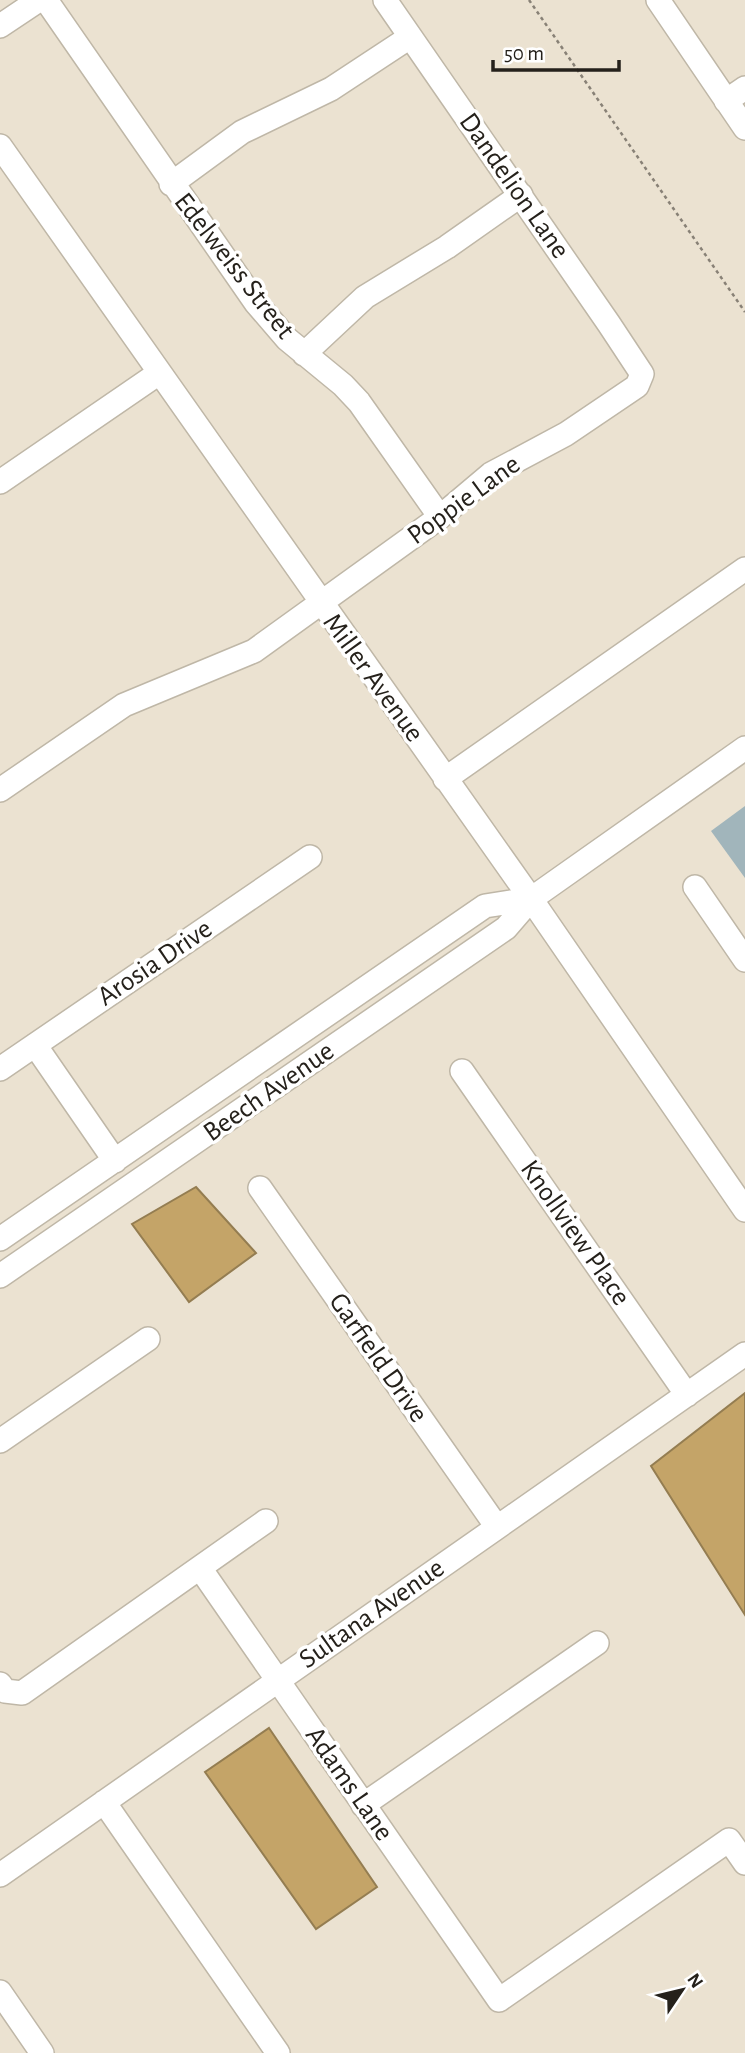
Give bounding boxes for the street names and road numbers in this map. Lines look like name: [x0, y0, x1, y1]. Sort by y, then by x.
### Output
street label: Dandelion Lane: [454, 108, 574, 264]
street label: Edelweiss Street: [169, 188, 299, 344]
street label: Poppie Lane: [403, 450, 525, 550]
street label: Miller Avenue: [317, 609, 429, 747]
street label: Arosia Drive: [93, 915, 217, 1011]
street label: Beech Avenue: [199, 1037, 339, 1147]
street label: Knollview Place: [515, 1155, 635, 1311]
street label: Garfield Drive: [323, 1288, 433, 1428]
street label: Sultana Avenue: [294, 1554, 450, 1674]
street label: Adams Lane: [300, 1722, 398, 1846]

